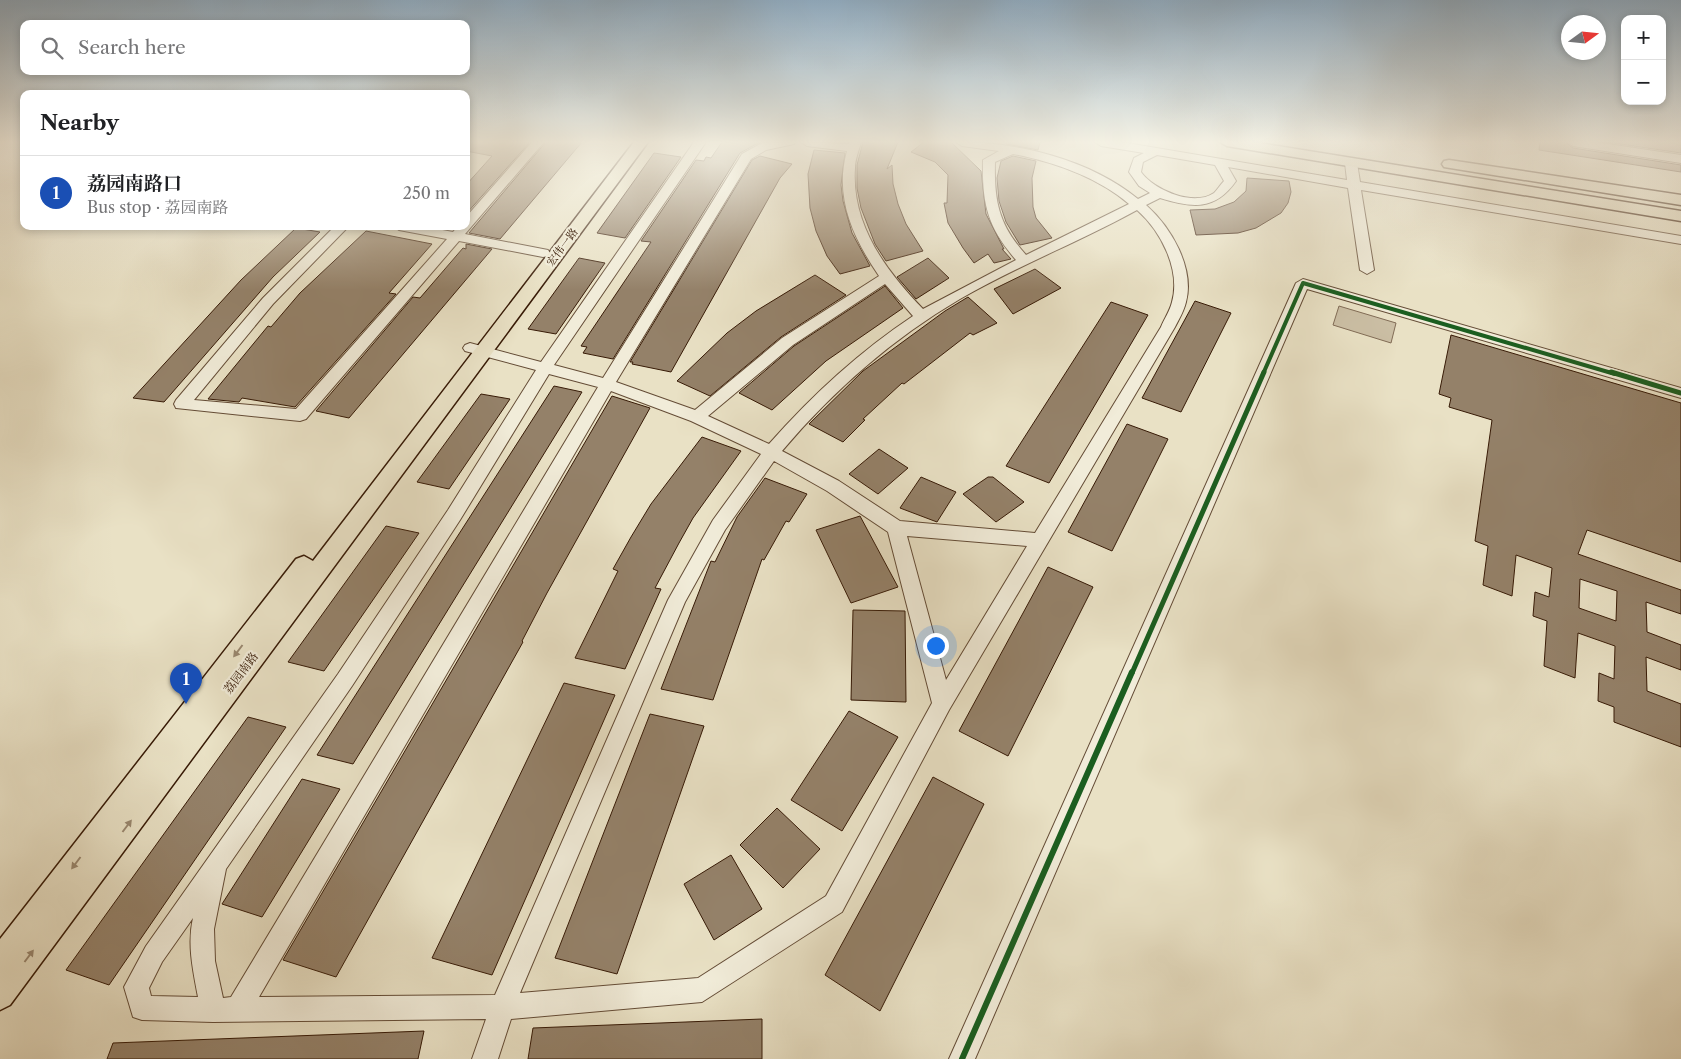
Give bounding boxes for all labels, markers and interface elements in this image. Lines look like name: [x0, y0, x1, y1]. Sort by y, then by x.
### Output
north arrow: [1561, 15, 1606, 60]
map controls: [1621, 15, 1666, 105]
button: +: [1621, 15, 1666, 60]
search box: [20, 20, 470, 75]
icon: search: [38, 34, 66, 62]
text: Search here: [78, 36, 186, 59]
button: −: [1621, 60, 1666, 105]
text: Nearby: [40, 110, 119, 135]
text: 荔园南路口: [87, 172, 182, 195]
text: 1: [52, 183, 60, 203]
text: 250 m: [403, 183, 450, 203]
text: Bus stop · 荔园南路: [87, 197, 229, 217]
street label: 宏伟一路: [543, 225, 581, 269]
your location: [923, 633, 949, 659]
one-way arrow: [233, 644, 244, 657]
street label: 荔园南路: [220, 649, 261, 696]
pin: 1: [170, 663, 202, 704]
one-way arrow: [121, 820, 132, 833]
one-way arrow: [70, 856, 81, 869]
one-way arrow: [24, 949, 34, 963]

